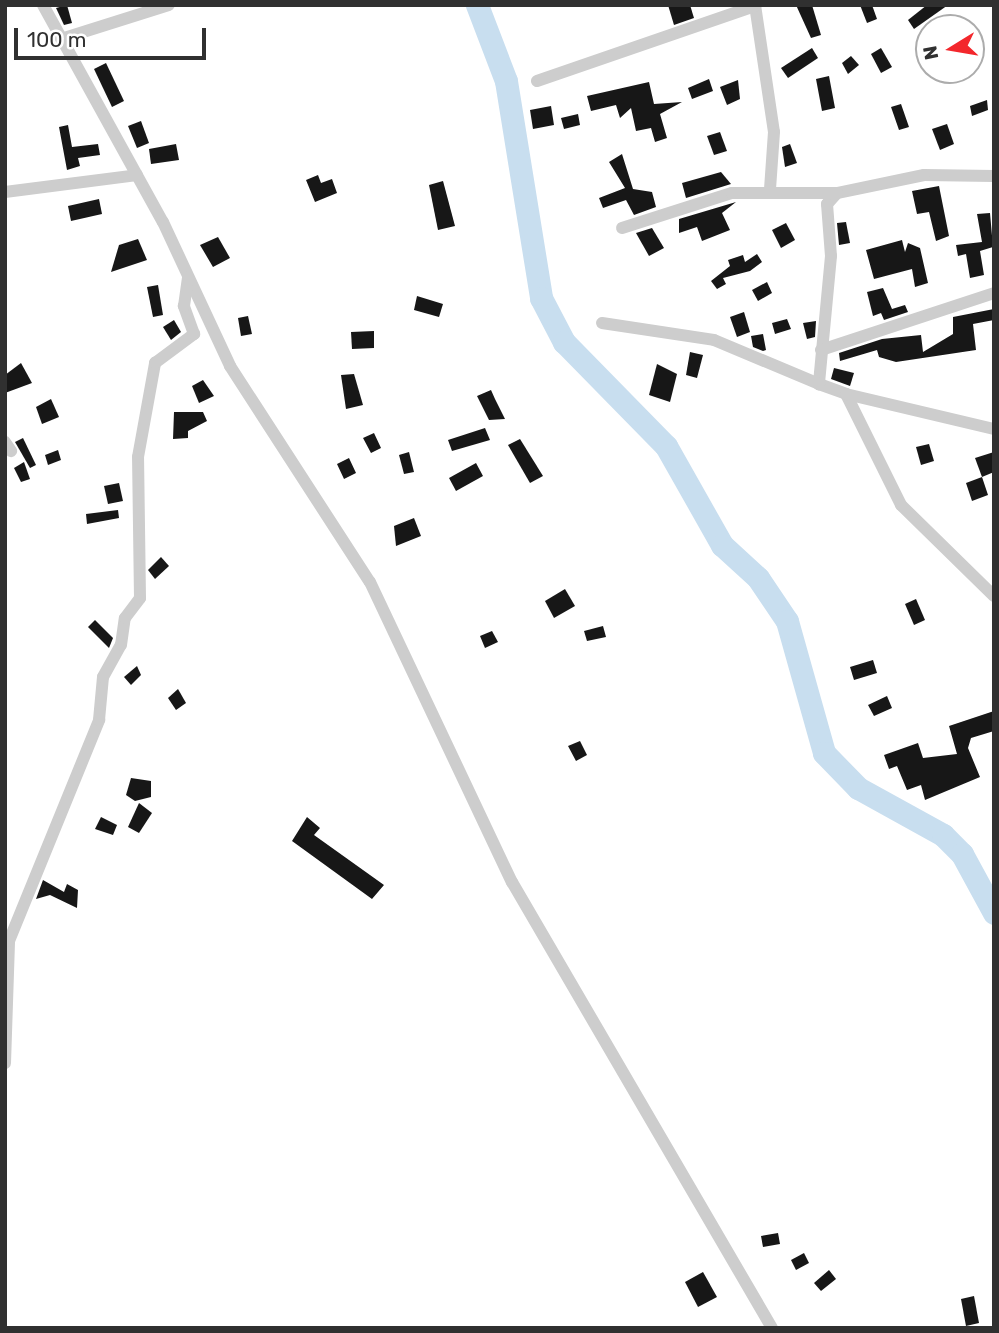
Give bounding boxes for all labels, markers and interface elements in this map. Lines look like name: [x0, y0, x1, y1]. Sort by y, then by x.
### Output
scale bar: [18, 14, 210, 58]
north arrow: [915, 14, 985, 84]
text: 100 m: [27, 27, 86, 52]
text: N: [918, 44, 943, 62]

